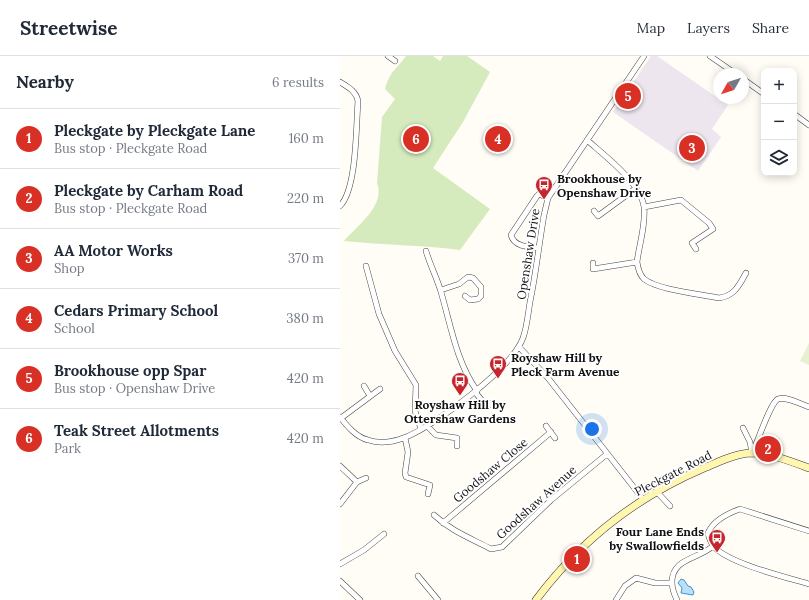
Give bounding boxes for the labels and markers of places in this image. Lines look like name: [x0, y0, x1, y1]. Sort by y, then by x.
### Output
pin: 5: [615, 81, 641, 111]
pin: 6: [403, 124, 429, 154]
pin: 4: [485, 124, 511, 154]
pin: 3: [679, 133, 705, 163]
place label: Brookhouse by Openshaw Drive: [557, 171, 652, 200]
bus stop icon: Brookhouse by Openshaw Drive: [534, 175, 554, 200]
place label: Royshaw Hill by Pleck Farm Avenue: [511, 350, 620, 379]
bus stop icon: Royshaw Hill by Pleck Farm Avenue: [488, 354, 508, 379]
bus stop icon: Royshaw Hill by Ottershaw Gardens: [450, 371, 470, 396]
place label: Royshaw Hill by Ottershaw Gardens: [404, 397, 516, 426]
pin: 2: [755, 434, 781, 464]
place label: Four Lane Ends by Swallowfields: [608, 524, 704, 553]
bus stop icon: Four Lane Ends by Swallowfields: [707, 528, 727, 553]
pin: 1: [564, 544, 590, 574]

